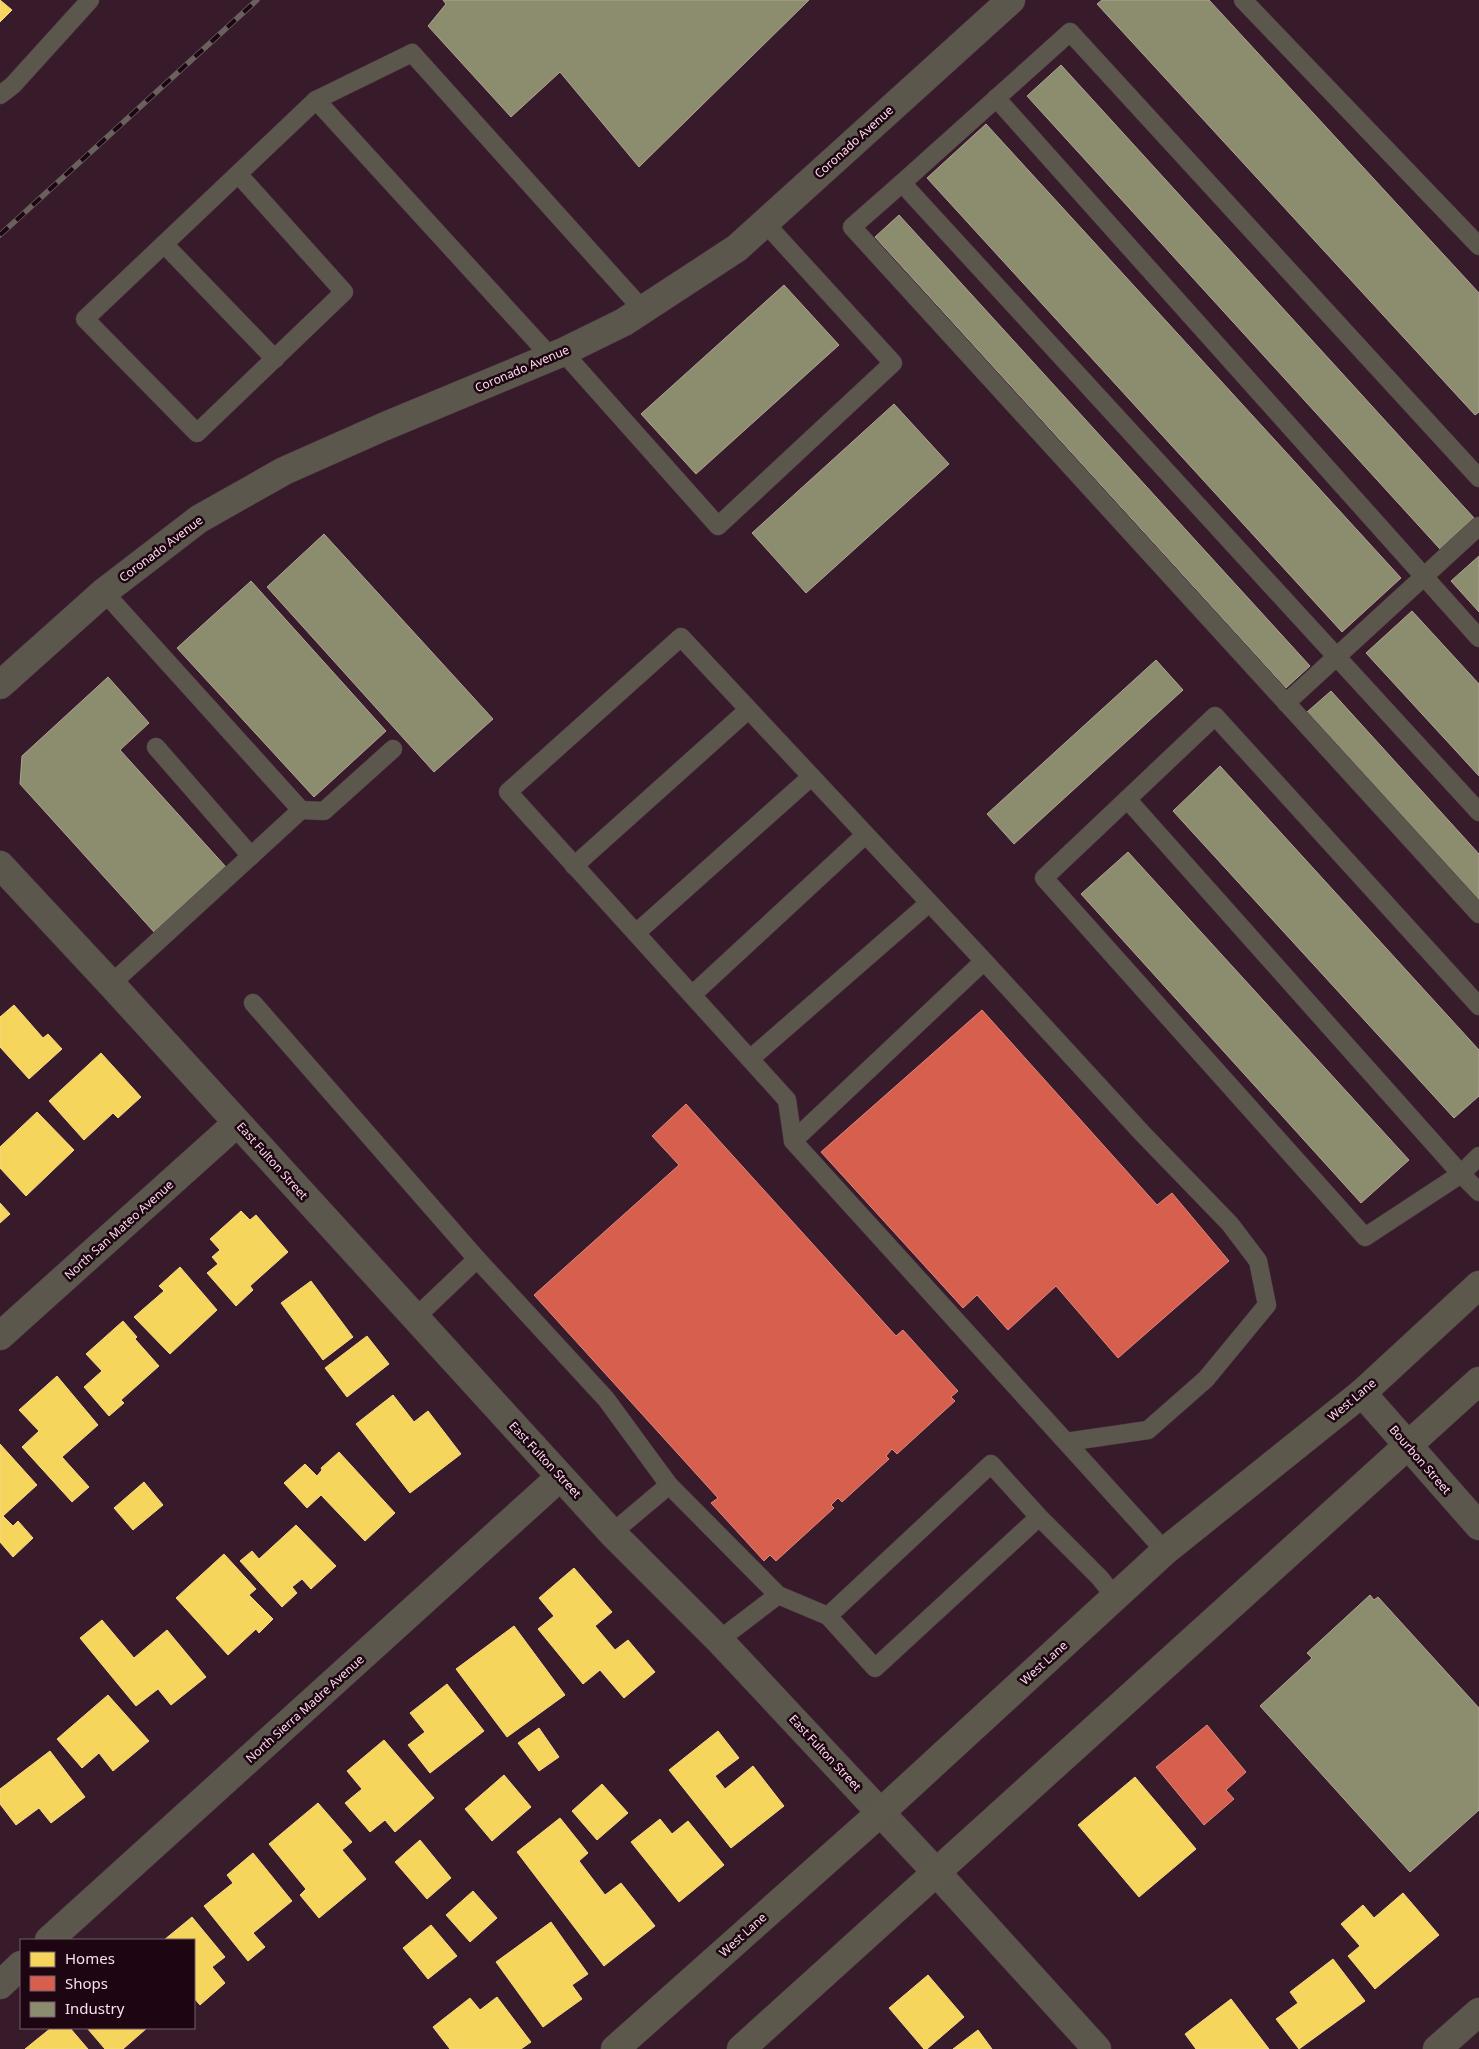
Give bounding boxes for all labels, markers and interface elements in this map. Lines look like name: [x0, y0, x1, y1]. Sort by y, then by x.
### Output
street label: Coronado Avenue: [810, 101, 897, 182]
street label: Coronado Avenue: [472, 341, 572, 396]
street label: Coronado Avenue: [115, 511, 206, 586]
street label: East Fulton Street: [233, 1118, 312, 1204]
street label: North San Mateo Avenue: [60, 1176, 177, 1283]
street label: West Lane: [1324, 1374, 1380, 1425]
street label: East Fulton Street: [505, 1418, 586, 1502]
street label: Bourbon Street: [1386, 1422, 1455, 1498]
street label: West Lane: [1016, 1637, 1071, 1688]
street label: North Sierra Madre Avenue: [242, 1651, 368, 1766]
street label: East Fulton Street: [785, 1711, 866, 1795]
street label: West Lane: [715, 1909, 770, 1960]
legend: [20, 1939, 195, 2029]
text: Homes: [65, 1948, 115, 1968]
text: Shops: [65, 1973, 108, 1993]
text: Industry: [65, 1998, 125, 2018]

